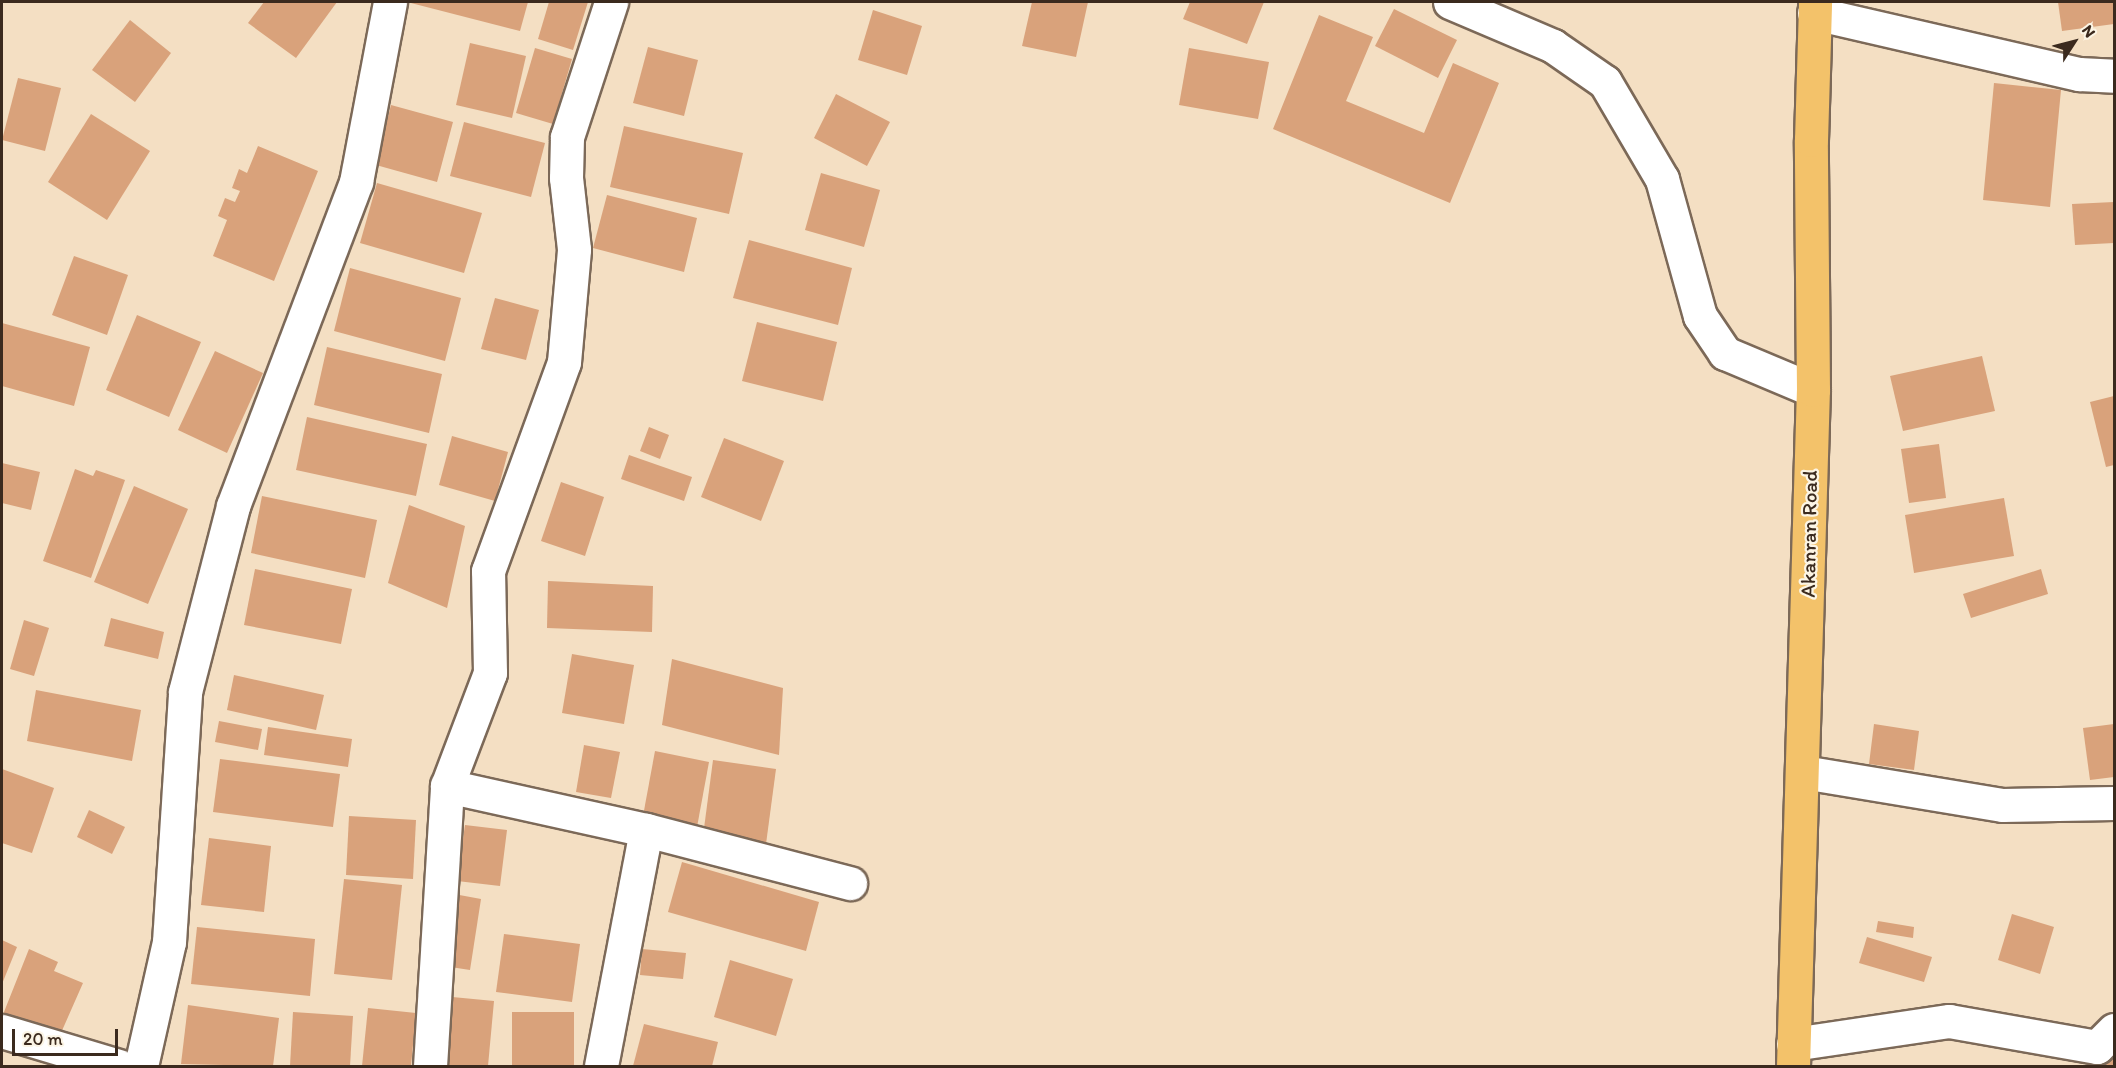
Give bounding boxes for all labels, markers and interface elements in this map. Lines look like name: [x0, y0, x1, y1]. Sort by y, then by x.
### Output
north arrow: [2044, 12, 2104, 72]
text: N: [2078, 21, 2100, 41]
street label: Akanran Road: [1795, 470, 1823, 598]
scale bar: [15, 1017, 122, 1055]
text: 20 m: [23, 1028, 63, 1050]

